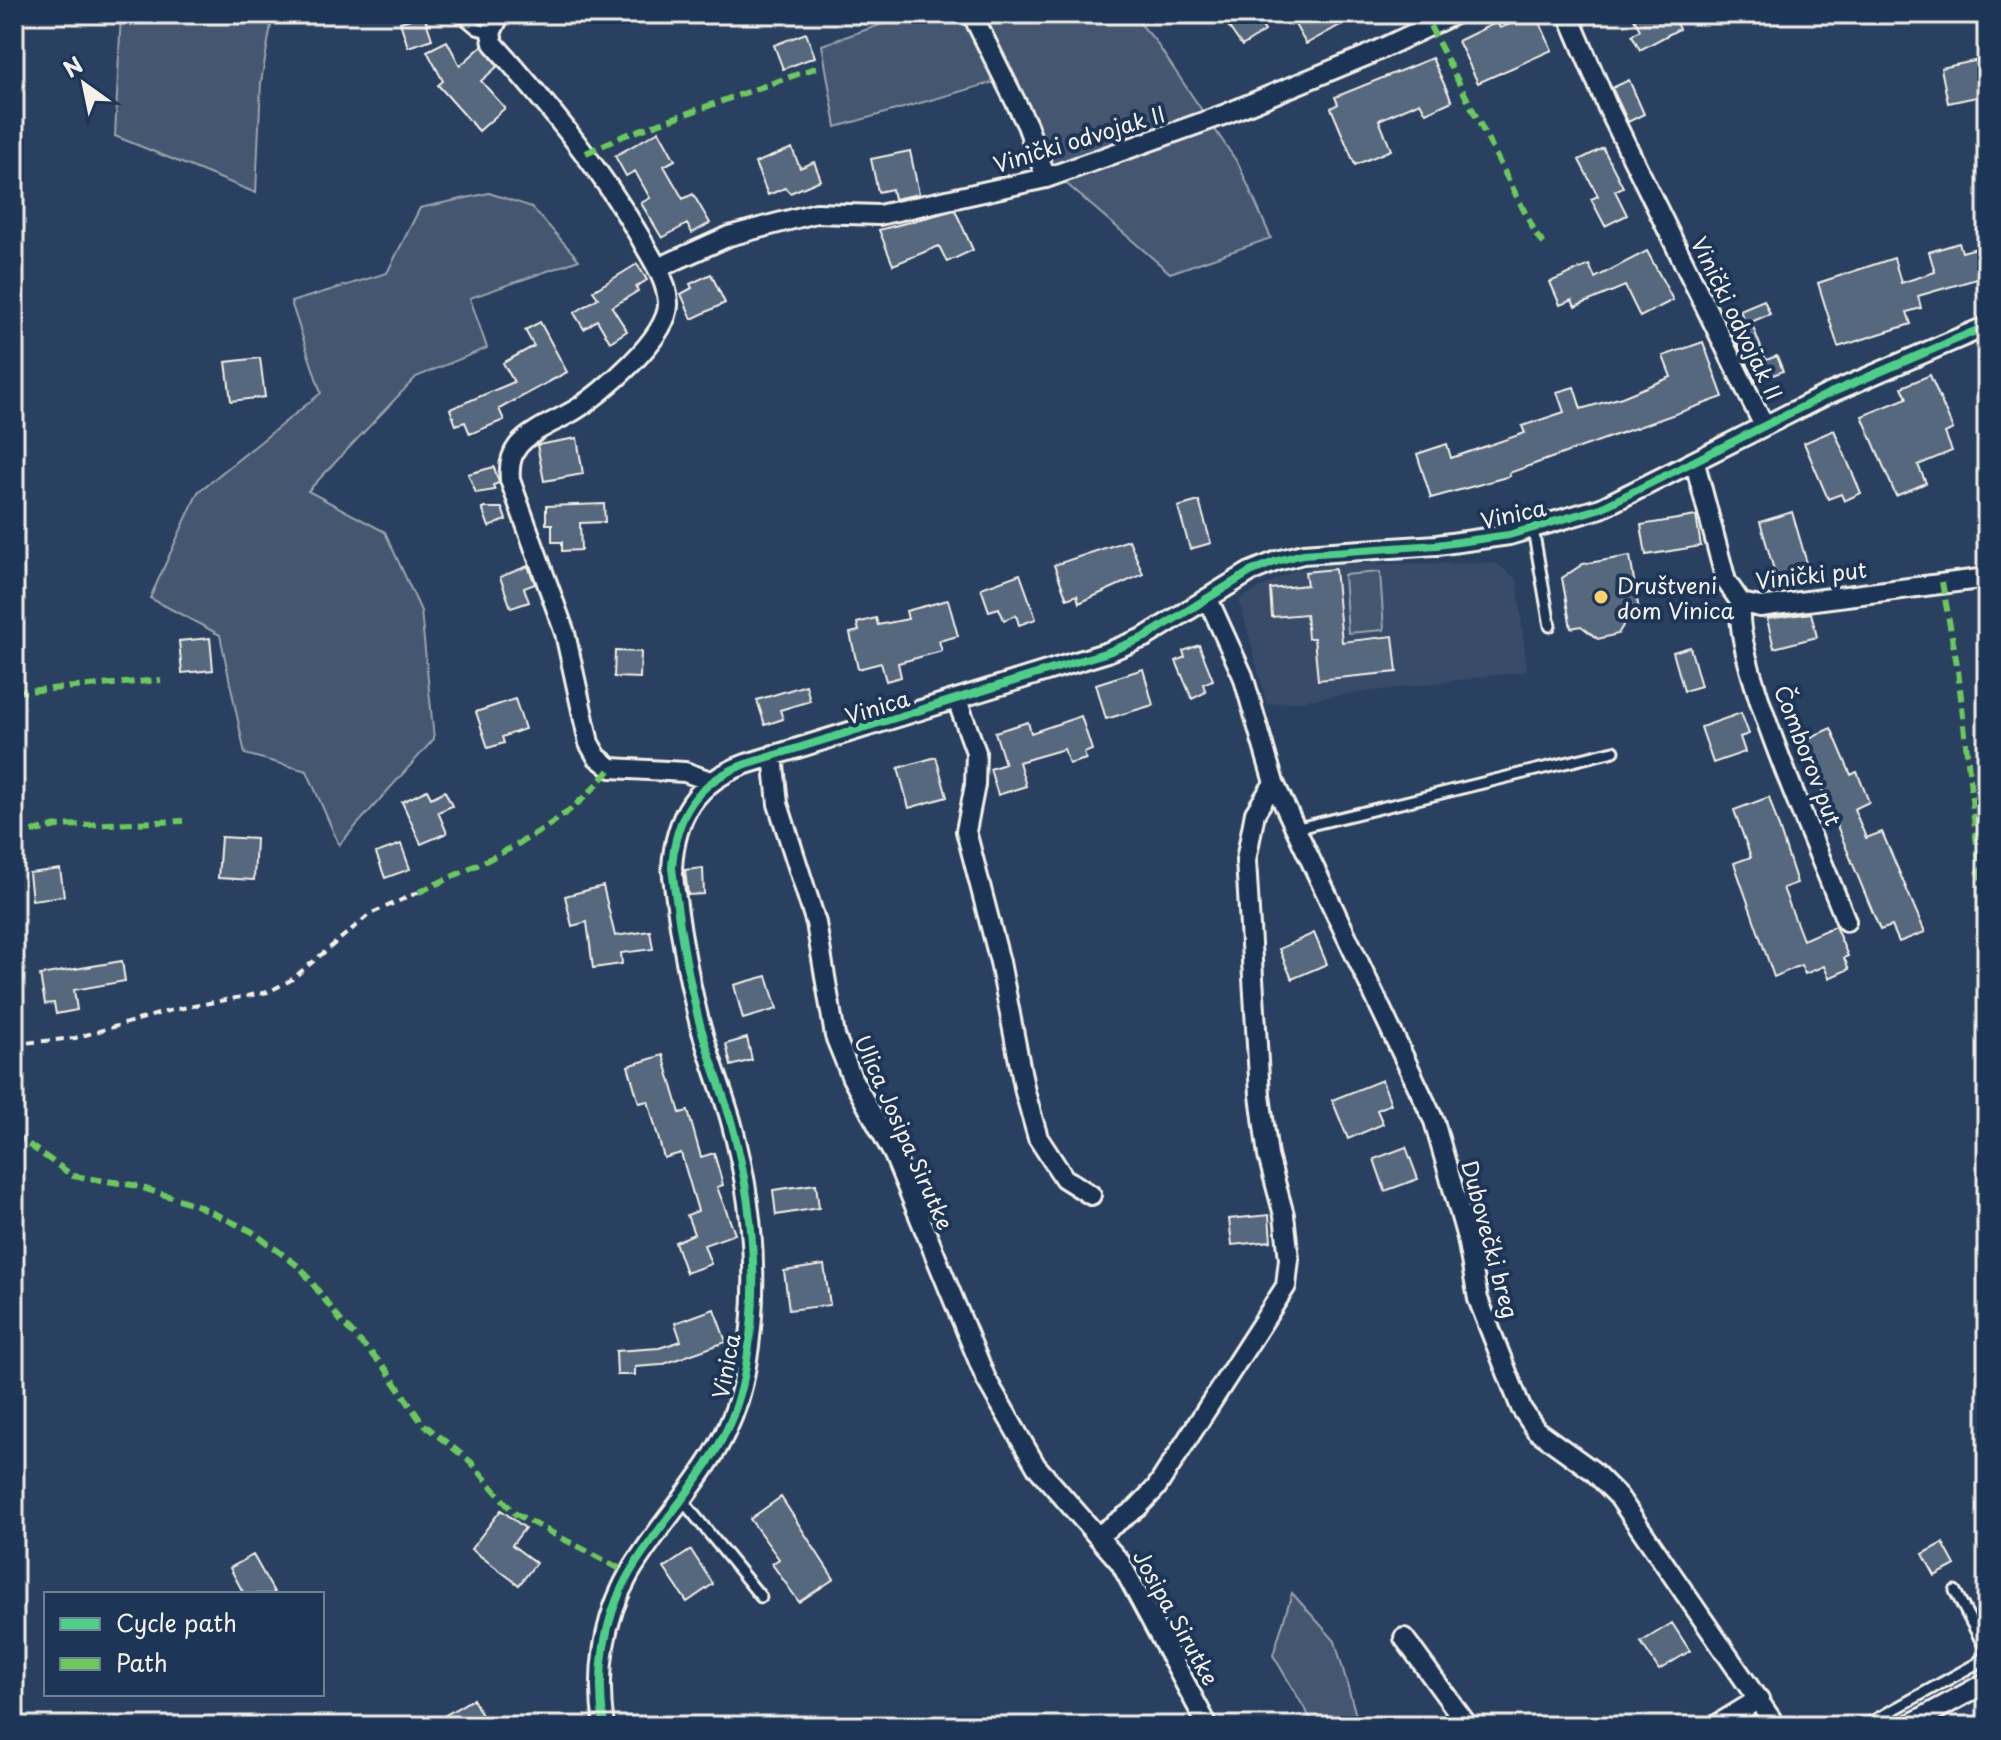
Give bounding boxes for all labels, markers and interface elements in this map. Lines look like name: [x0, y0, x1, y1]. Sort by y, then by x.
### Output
north arrow: [44, 44, 124, 124]
text: N: [56, 47, 89, 85]
street label: Vinički odvojak II: [989, 96, 1169, 180]
street label: Vinički odvojak II: [1684, 231, 1792, 405]
street label: Vinica: [1477, 490, 1549, 536]
street label: Vinički put: [1754, 552, 1868, 596]
place label: Društveni dom Vinica: [1617, 568, 1734, 626]
marker: Društveni dom Vinica: [1592, 588, 1610, 606]
street label: Čomborov put: [1767, 680, 1851, 830]
street label: Vinica: [841, 681, 913, 731]
street label: Ulica Josipa Sirutke: [847, 1029, 963, 1235]
street label: Dubovečki breg: [1454, 1157, 1528, 1321]
street label: Vinica: [703, 1330, 748, 1401]
street label: Josipa Sirutke: [1126, 1543, 1228, 1691]
legend: [44, 1592, 324, 1696]
text: Cycle path: [116, 1604, 237, 1640]
text: Path: [116, 1644, 168, 1680]

